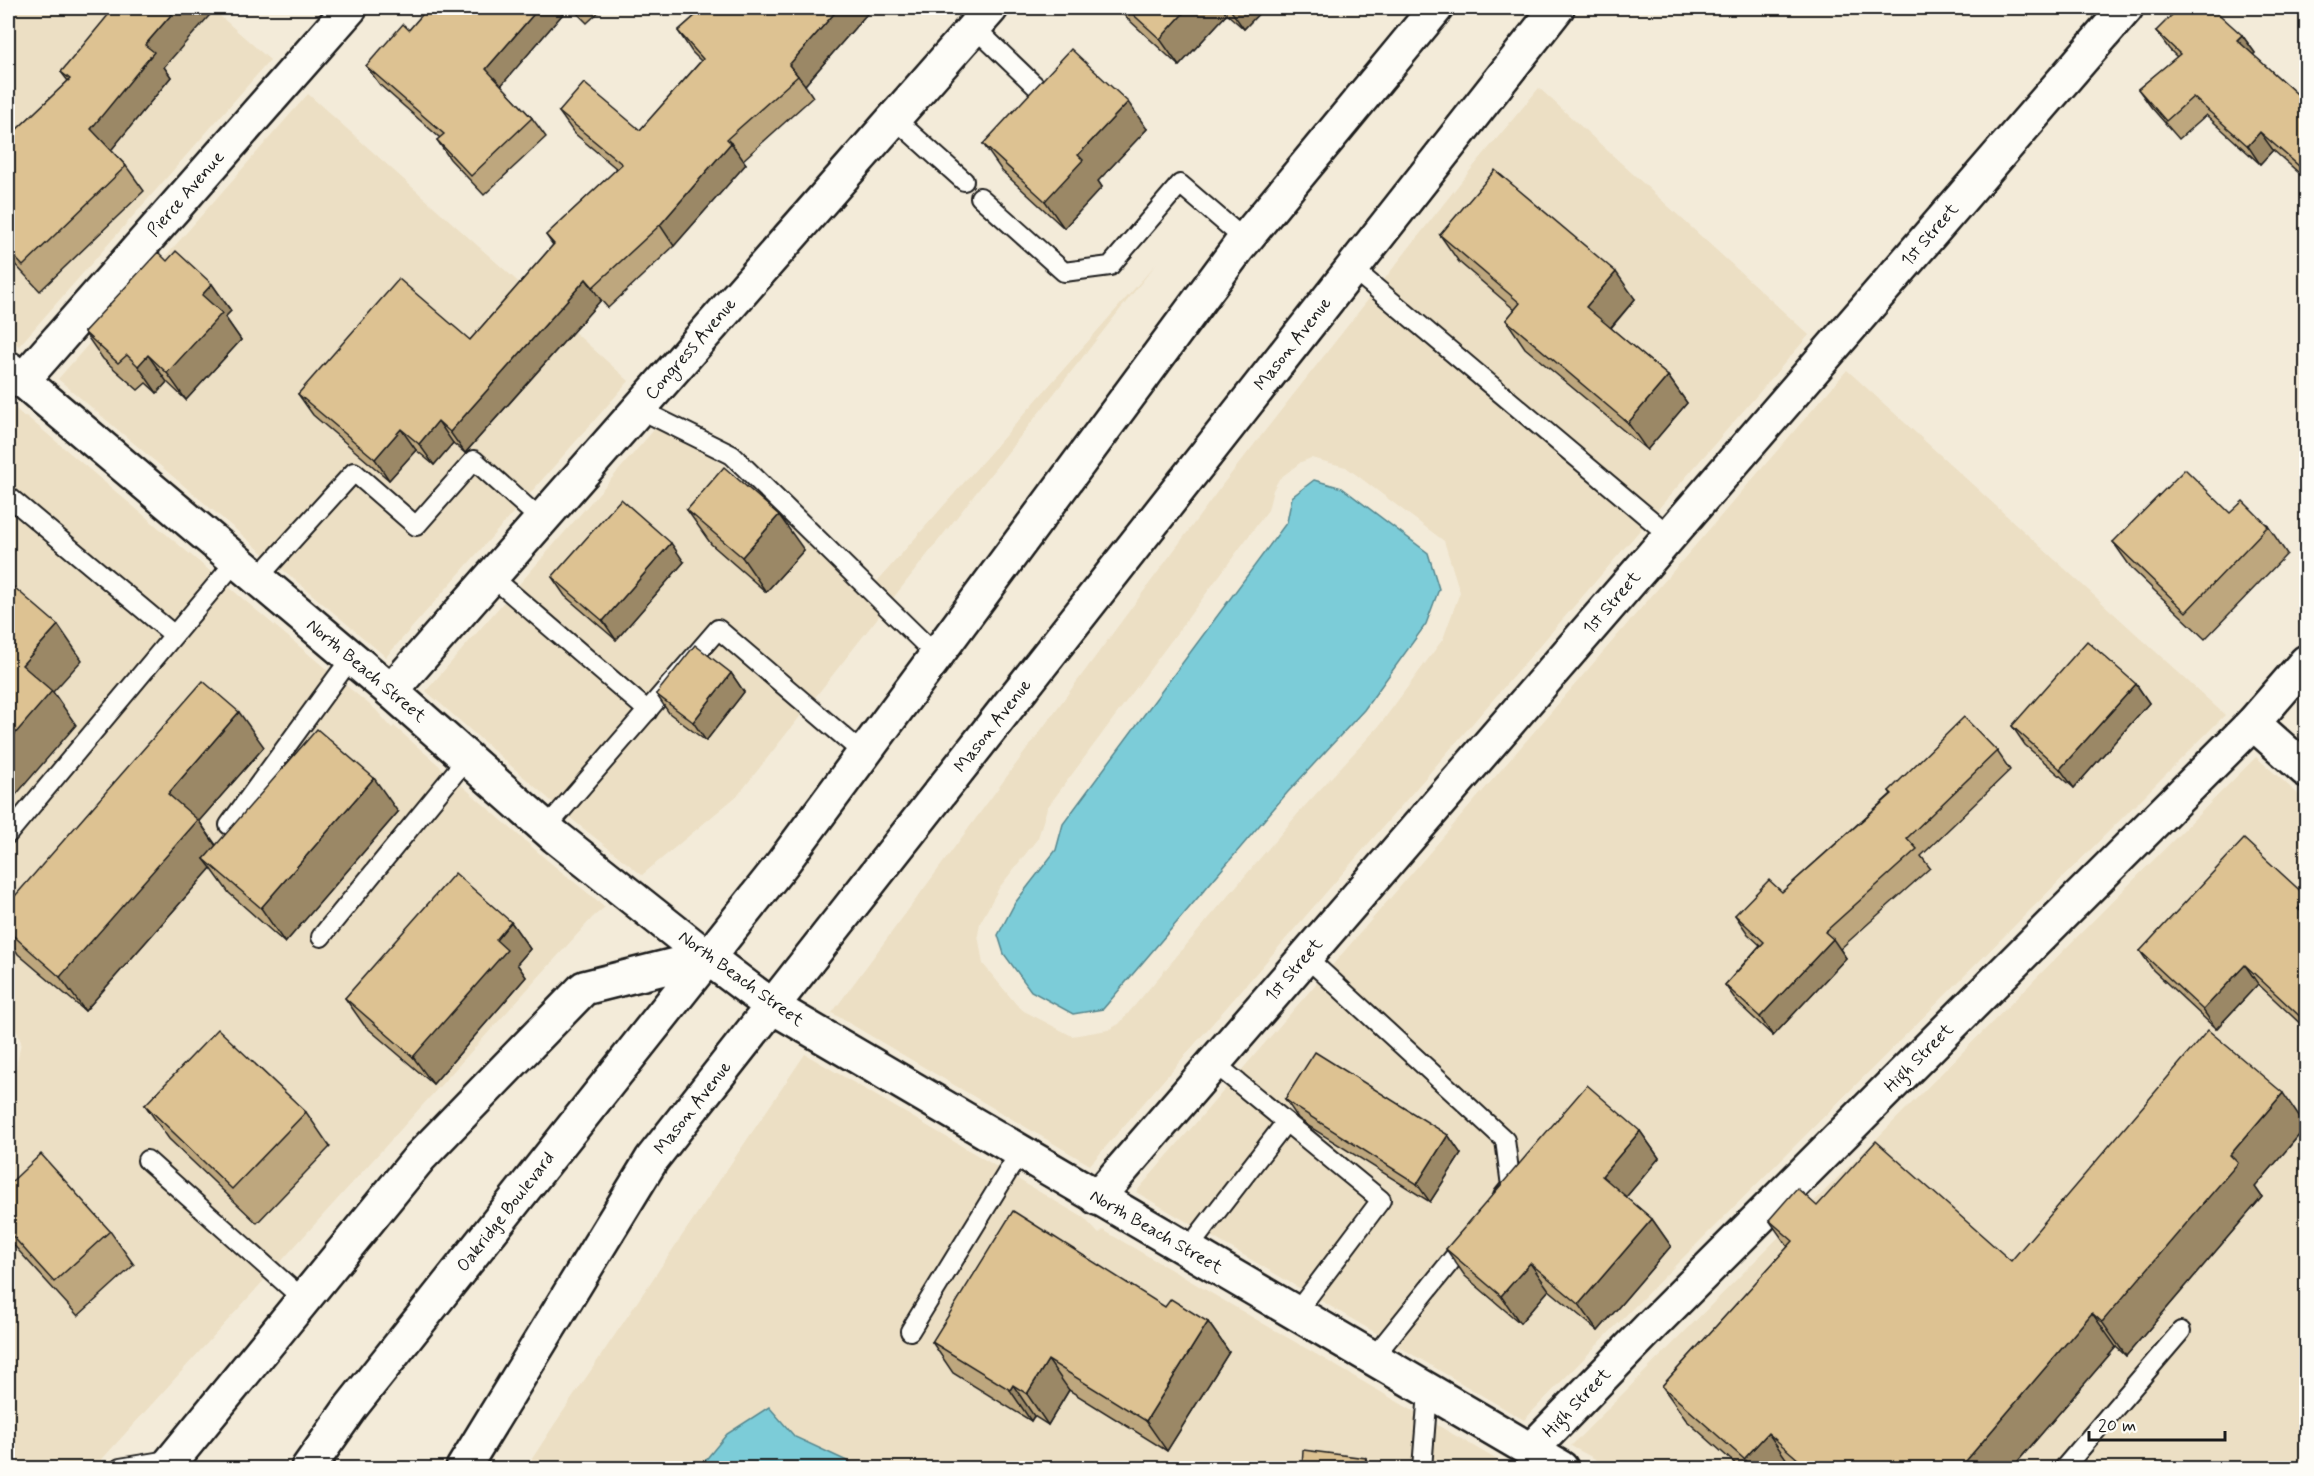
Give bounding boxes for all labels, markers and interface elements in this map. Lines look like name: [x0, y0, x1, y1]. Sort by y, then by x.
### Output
street label: Pierce Avenue: [142, 146, 230, 242]
street label: 1st Street: [1896, 198, 1965, 272]
street label: Mason Avenue: [1249, 292, 1337, 396]
street label: Congress Avenue: [640, 293, 743, 406]
street label: 1st Street: [1578, 566, 1647, 640]
street label: North Beach Street: [301, 614, 431, 729]
street label: Mason Avenue: [949, 674, 1037, 778]
street label: North Beach Street: [673, 925, 809, 1033]
street label: 1st Street: [1260, 933, 1329, 1007]
street label: High Street: [1879, 1018, 1961, 1099]
street label: Mason Avenue: [649, 1056, 737, 1160]
street label: Oakridge Boulevard: [451, 1147, 561, 1277]
street label: North Beach Street: [1085, 1184, 1227, 1280]
street label: High Street: [1538, 1362, 1618, 1445]
scale bar: [2089, 1404, 2226, 1442]
text: 20 m: [2098, 1414, 2136, 1438]

